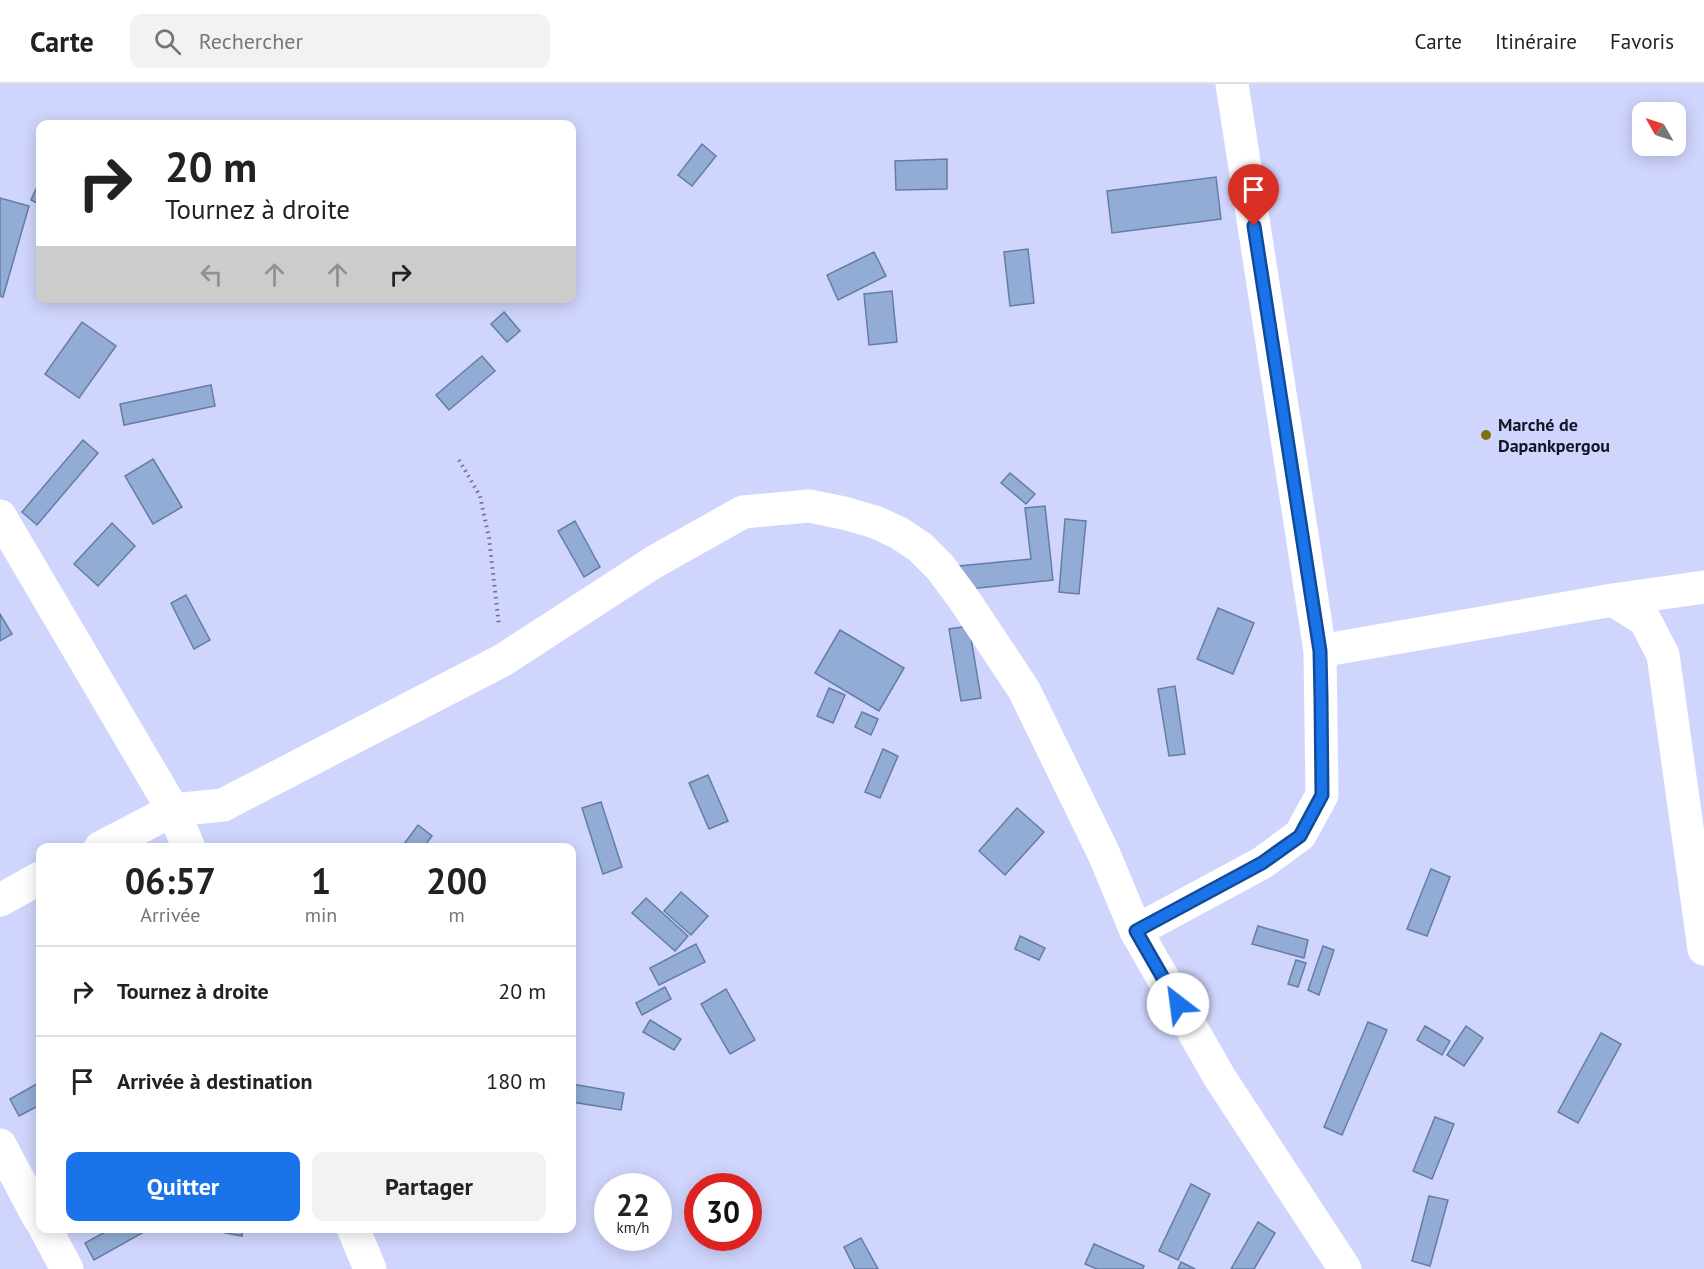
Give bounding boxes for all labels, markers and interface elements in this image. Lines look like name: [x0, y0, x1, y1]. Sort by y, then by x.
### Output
search box: [130, 14, 550, 68]
text: Carte: [30, 23, 94, 60]
icon: search: [151, 25, 184, 58]
text: Rechercher: [199, 27, 303, 55]
text: Carte: [1415, 28, 1462, 55]
text: Itinéraire: [1495, 28, 1577, 55]
text: Favoris: [1610, 28, 1674, 55]
north arrow: [1632, 102, 1686, 156]
map controls: [1632, 102, 1686, 156]
text: 20 m: [165, 139, 257, 194]
icon: right: [66, 144, 144, 222]
pin: [1228, 164, 1279, 226]
icon: arrive: [1237, 173, 1270, 206]
text: Tournez à droite: [165, 192, 350, 226]
icon: left: [195, 258, 228, 291]
icon: ahead: [258, 258, 291, 291]
icon: ahead: [321, 258, 354, 291]
icon: right: [384, 258, 417, 291]
place label: Marché de Dapankpergou: [1498, 413, 1610, 457]
marker: Marché de Dapankpergou: [1479, 428, 1493, 442]
text: 06:57: [125, 857, 216, 904]
text: 1: [311, 857, 331, 904]
text: 200: [426, 857, 487, 904]
text: Arrivée: [140, 902, 200, 928]
text: min: [305, 902, 337, 928]
text: m: [449, 902, 465, 928]
position arrow: [1146, 972, 1210, 1036]
icon: right: [66, 975, 99, 1008]
text: Tournez à droite: [117, 977, 269, 1005]
text: 20 m: [498, 977, 546, 1005]
icon: arrive: [66, 1065, 99, 1098]
text: Arrivée à destination: [117, 1067, 313, 1095]
text: 180 m: [486, 1067, 546, 1095]
button: Quitter: [66, 1152, 300, 1221]
button: Partager: [312, 1152, 546, 1221]
speed limit sign: 30: [684, 1173, 762, 1251]
text: 22: [616, 1185, 650, 1224]
text: km/h: [617, 1218, 649, 1237]

